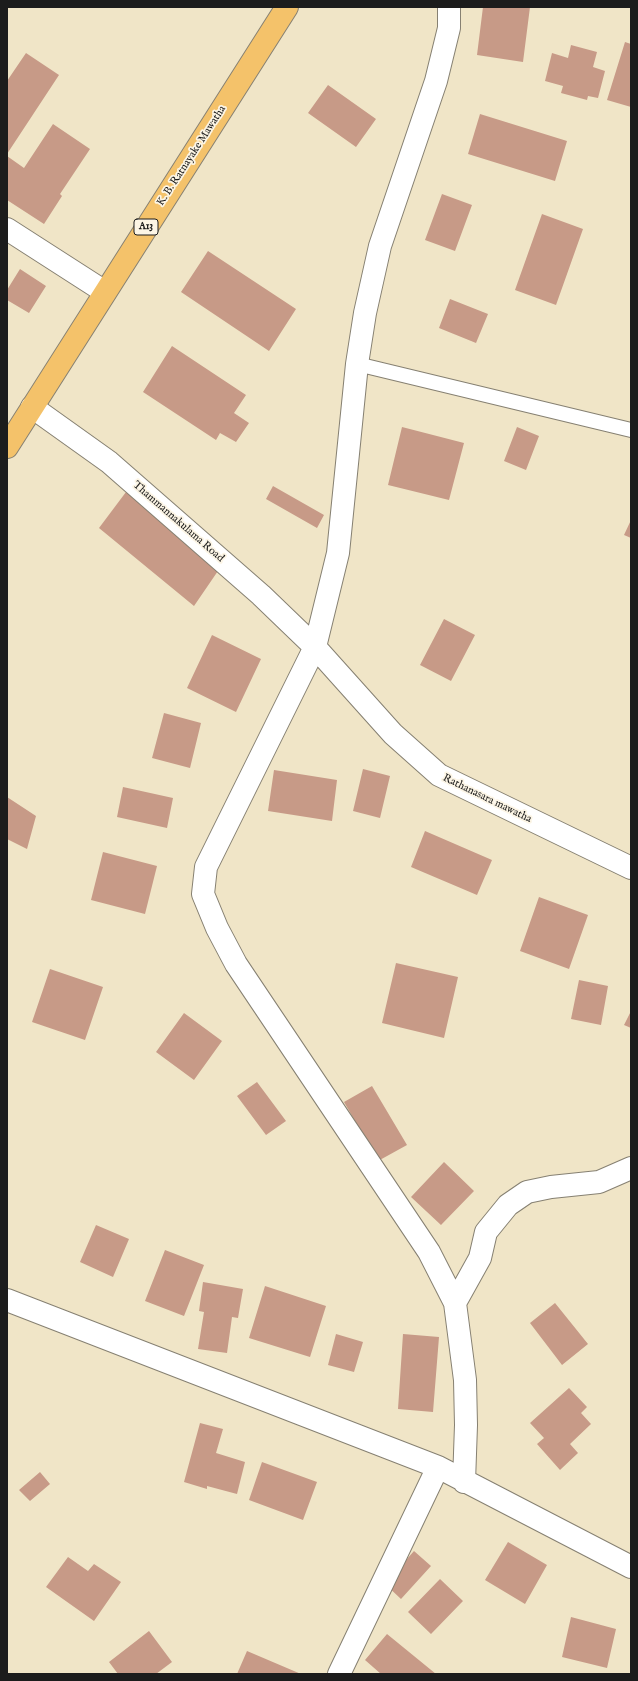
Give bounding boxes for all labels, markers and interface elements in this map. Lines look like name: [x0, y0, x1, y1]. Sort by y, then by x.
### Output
street label: K. B. Ratnayake Mawatha: [155, 103, 229, 209]
road number: A13: [134, 219, 158, 235]
street label: Thammannakulama Road: [130, 479, 226, 565]
street label: Rathanasara mawatha: [440, 772, 534, 826]

